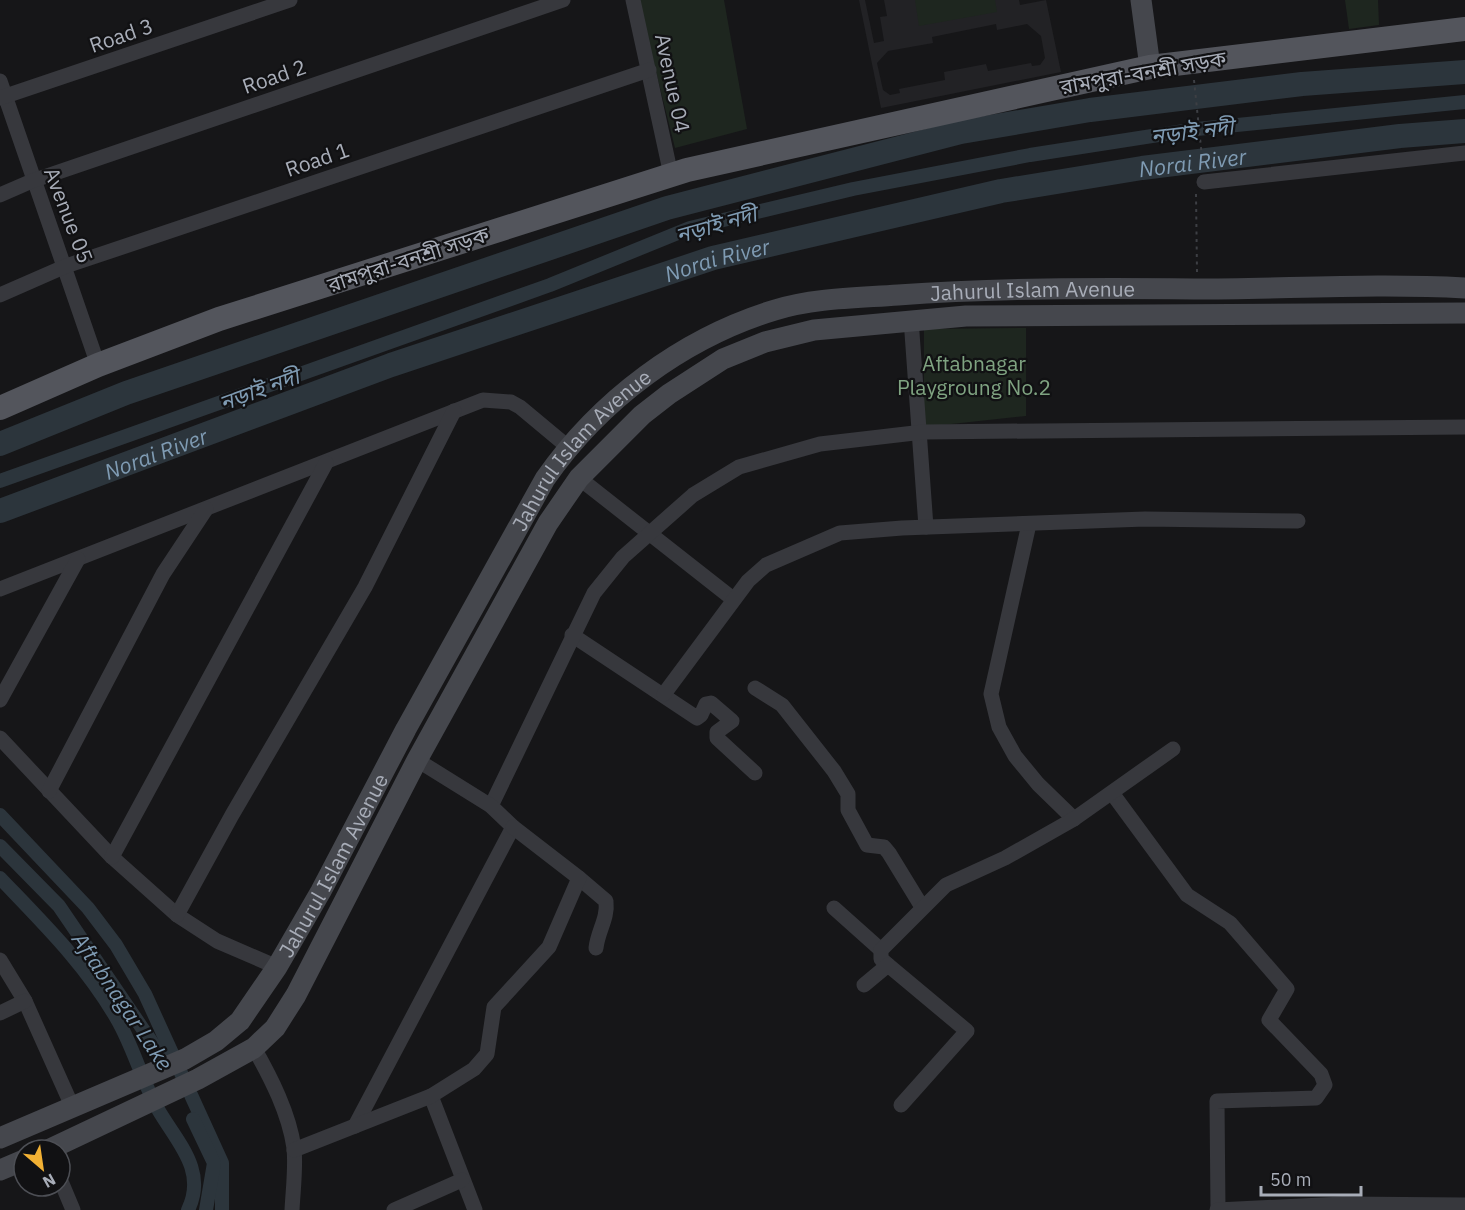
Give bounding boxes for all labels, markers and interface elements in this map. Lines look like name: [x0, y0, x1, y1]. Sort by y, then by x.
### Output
street label: Road 3: [85, 11, 157, 59]
street label: Avenue 04: [649, 31, 697, 135]
street label: রামপুরা-বনশ্রী সড়ক: [1057, 43, 1229, 101]
street label: Road 2: [238, 52, 310, 100]
water label: নড়াই নদী: [1149, 111, 1239, 150]
street label: Road 1: [281, 135, 353, 183]
water label: Norai River: [1137, 141, 1249, 183]
street label: Avenue 05: [38, 163, 100, 267]
water label: নড়াই নদী: [672, 197, 764, 249]
street label: রামপুরা-বনশ্রী সড়ক: [323, 219, 493, 299]
water label: Norai River: [660, 231, 773, 288]
street label: Jahurul Islam Avenue: [929, 275, 1135, 307]
park label: Aftabnagar Playgroung No.2: [897, 349, 1051, 401]
water label: নড়াই নদী: [215, 360, 307, 417]
street label: Jahurul Islam Avenue: [505, 363, 657, 536]
water label: Norai River: [100, 420, 212, 485]
street label: Jahurul Islam Avenue: [272, 768, 394, 962]
water label: Aftabnagar Lake: [65, 925, 180, 1076]
north arrow: [12, 1138, 72, 1198]
scale bar: [1261, 1159, 1362, 1197]
text: 50 m: [1270, 1168, 1312, 1191]
text: N: [39, 1170, 59, 1193]

